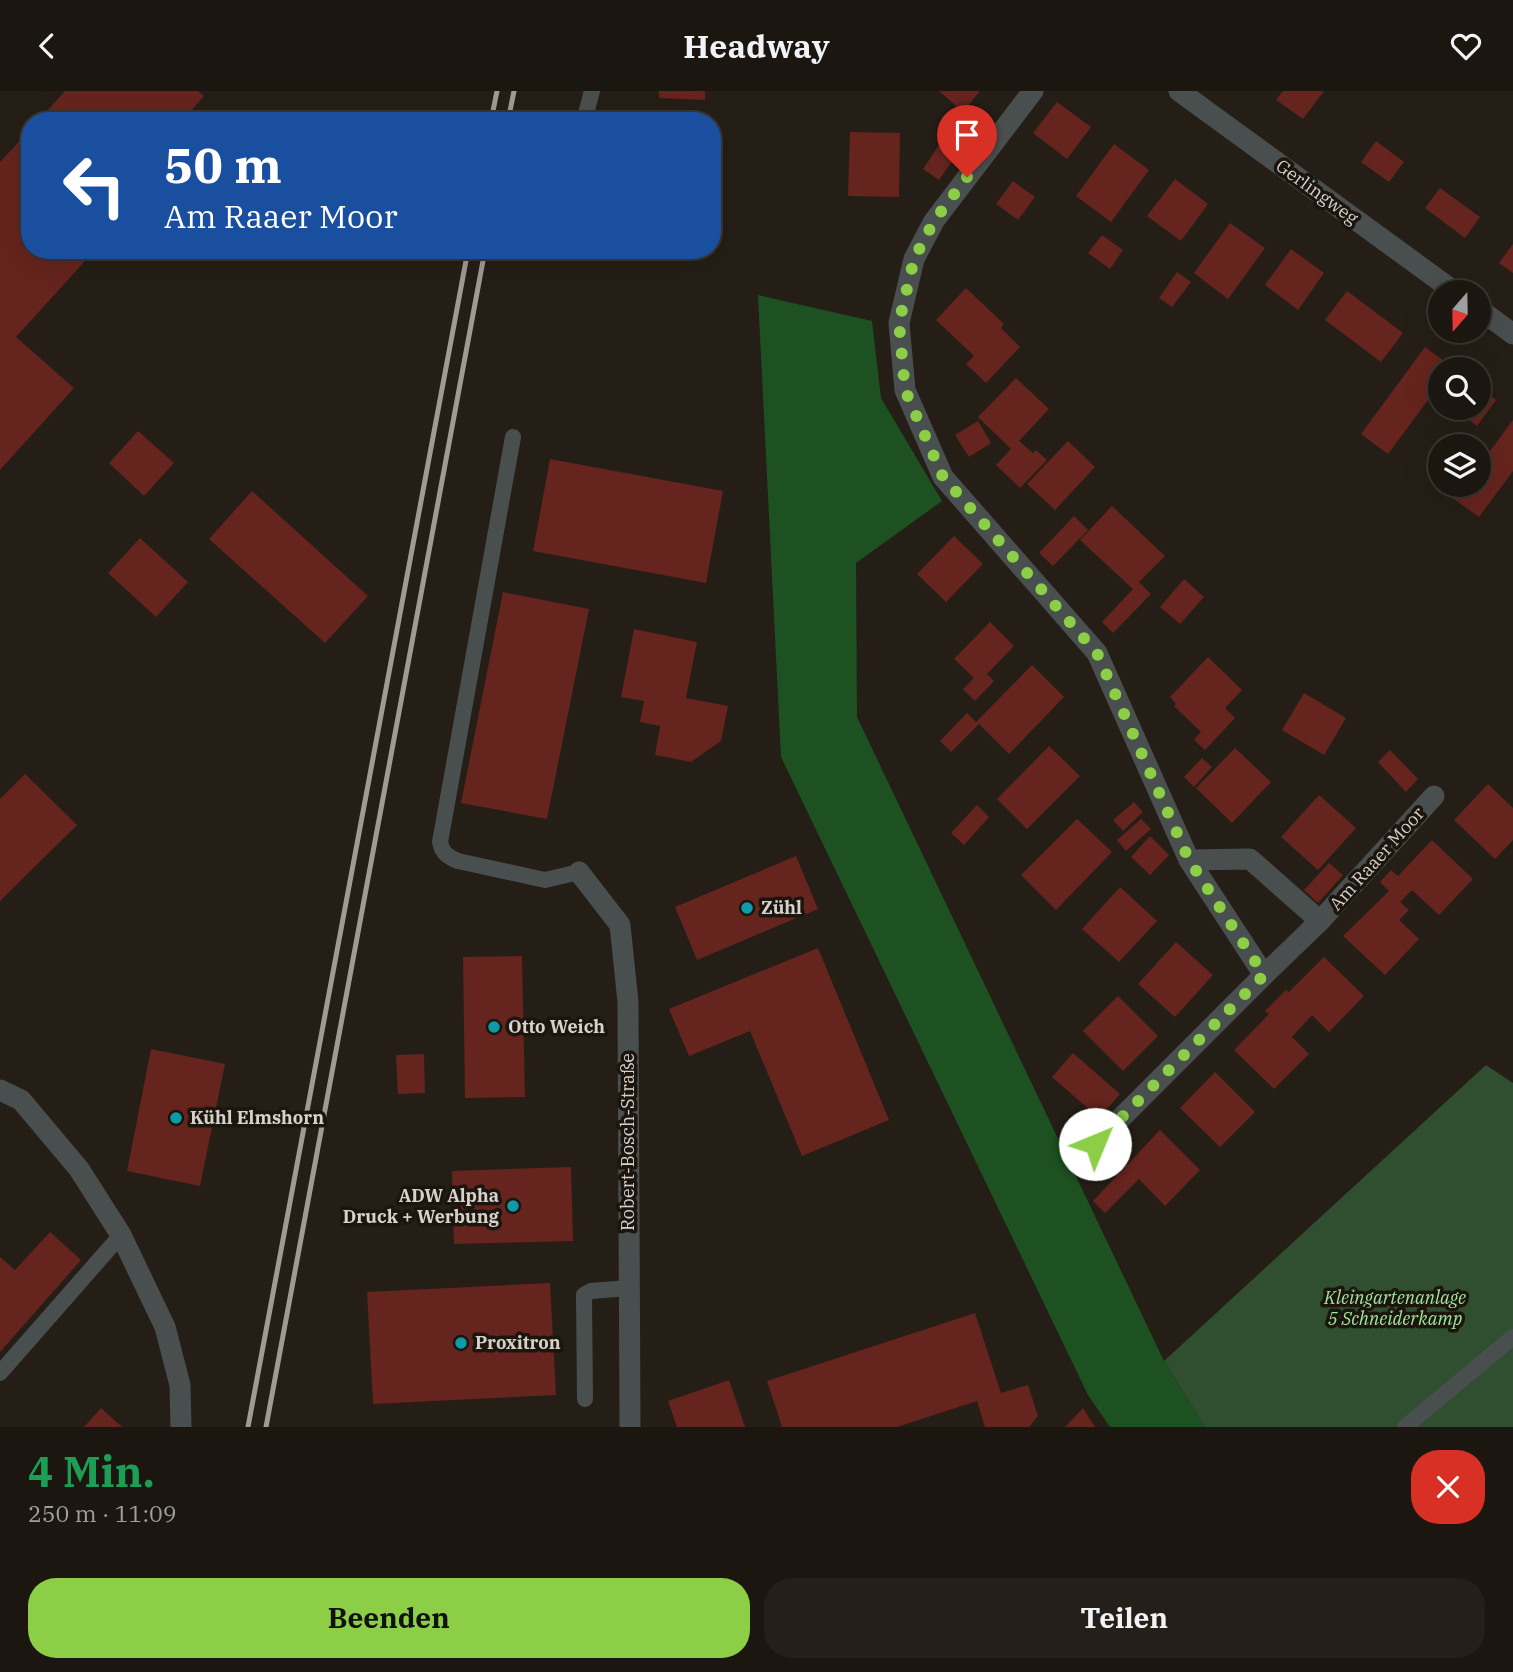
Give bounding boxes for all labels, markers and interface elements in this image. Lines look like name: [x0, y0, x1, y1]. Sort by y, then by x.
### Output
text: Headway: [683, 25, 830, 67]
icon: back: [28, 27, 66, 65]
icon: heart: [1447, 27, 1485, 65]
pin: [937, 105, 997, 177]
icon: arrive: [948, 116, 986, 154]
text: 50 m: [164, 133, 282, 196]
icon: left: [49, 140, 140, 231]
street label: Gerlingweg: [1272, 154, 1363, 229]
text: Am Raaer Moor: [164, 195, 398, 237]
north arrow: [1428, 280, 1491, 343]
map controls: [1428, 280, 1491, 497]
button: search: [1428, 357, 1491, 420]
button: layers: [1428, 434, 1491, 497]
street label: Am Raaer Moor: [1324, 802, 1429, 915]
place label: Zühl: [761, 896, 802, 919]
marker: Zühl: [739, 900, 755, 916]
place label: Otto Weich: [508, 1015, 605, 1038]
marker: Otto Weich: [486, 1019, 502, 1035]
street label: Robert-Bosch-Straße: [616, 1053, 639, 1231]
place label: Kühl Elmshorn: [190, 1106, 324, 1129]
position arrow: [1058, 1107, 1132, 1181]
marker: Kühl Elmshorn: [168, 1110, 184, 1126]
place label: ADW Alpha Druck + Werbung: [343, 1184, 500, 1228]
marker: ADW Alpha Druck + Werbung: [505, 1198, 521, 1214]
park label: Kleingartenanlage 5 Schneiderkamp: [1323, 1286, 1466, 1330]
place label: Proxitron: [475, 1331, 561, 1354]
marker: Proxitron: [453, 1335, 469, 1351]
text: 4 Min.: [28, 1444, 155, 1499]
button: close: [1411, 1450, 1485, 1524]
text: 250 m · 11:09: [28, 1498, 177, 1528]
button: Beenden: [28, 1578, 750, 1658]
button: Teilen: [764, 1578, 1485, 1658]

